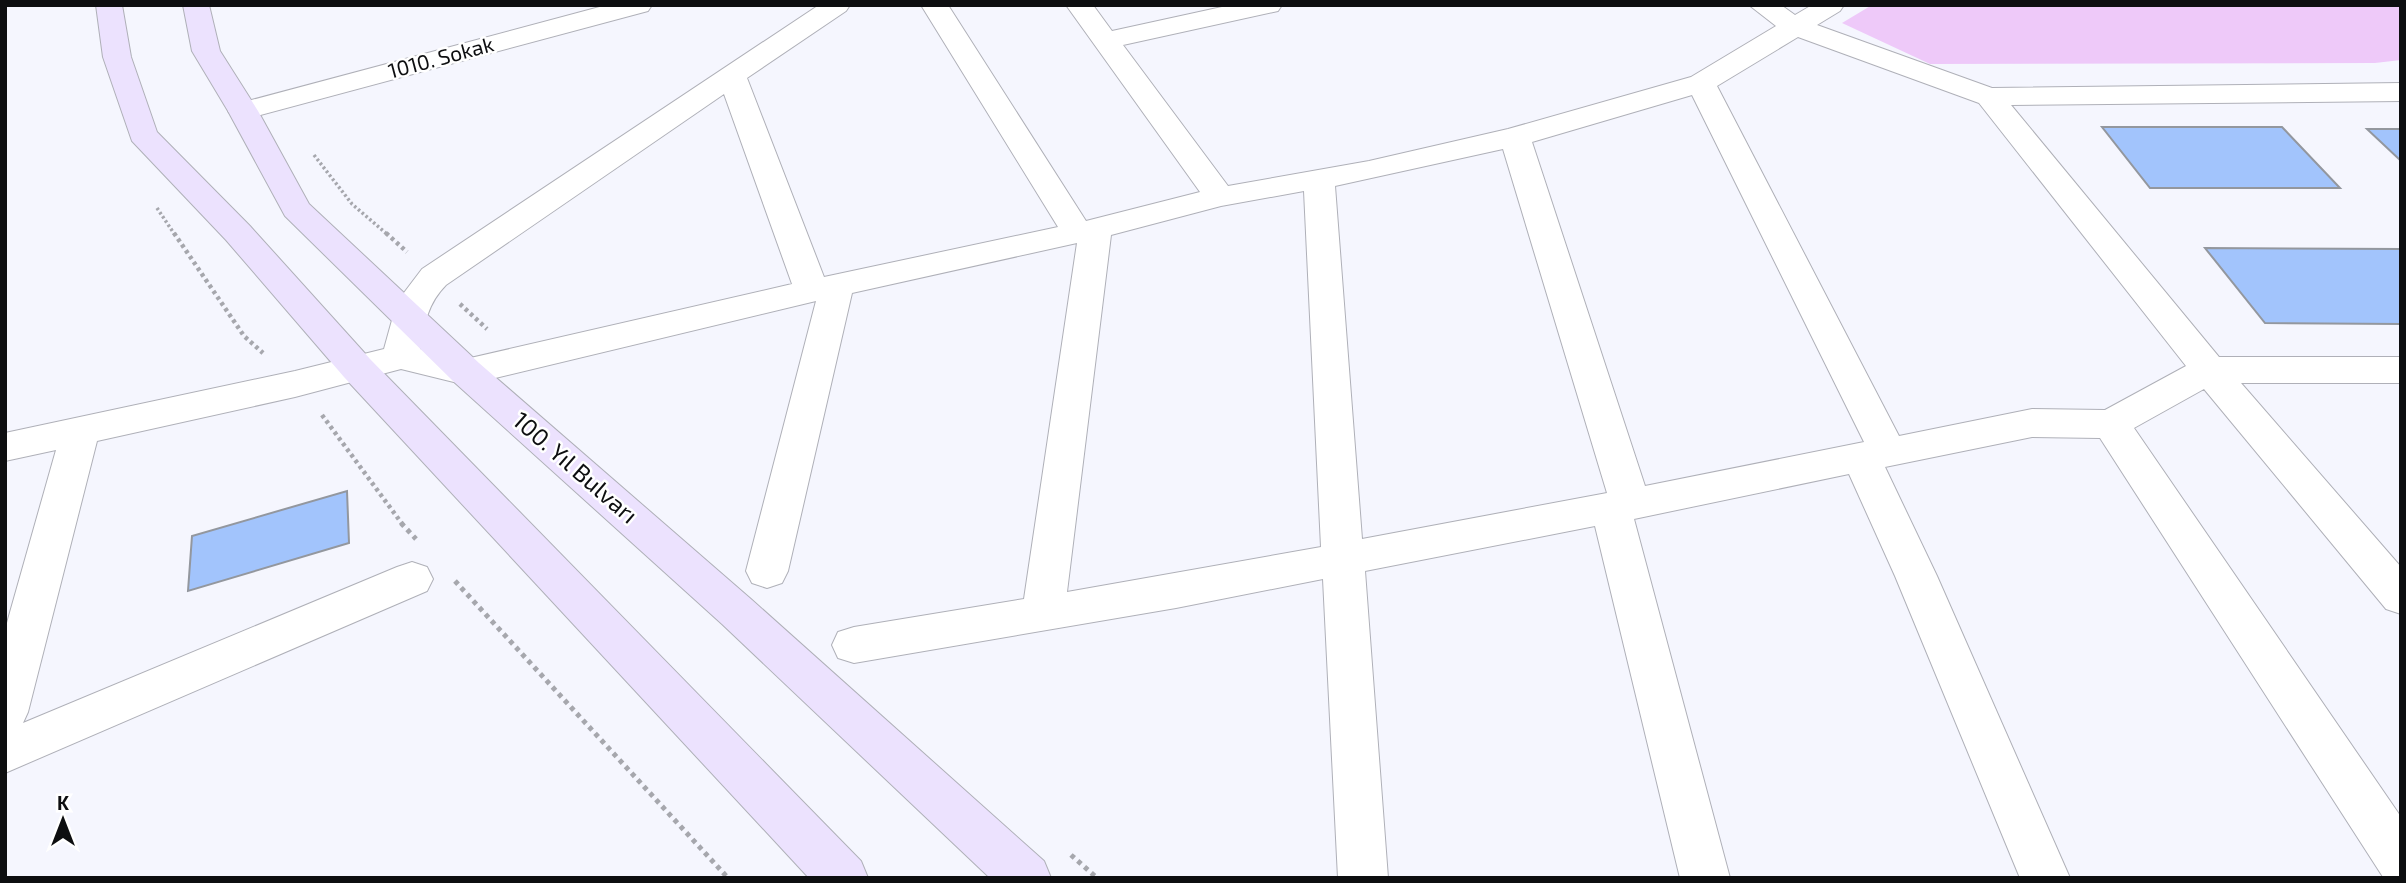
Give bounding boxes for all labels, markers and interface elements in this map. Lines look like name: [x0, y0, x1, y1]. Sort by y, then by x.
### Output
street label: 1010. Sokak: [385, 30, 496, 83]
street label: 100. Yıl Bulvarı: [508, 405, 644, 529]
north arrow: [28, 785, 98, 855]
text: K: [57, 791, 69, 814]

